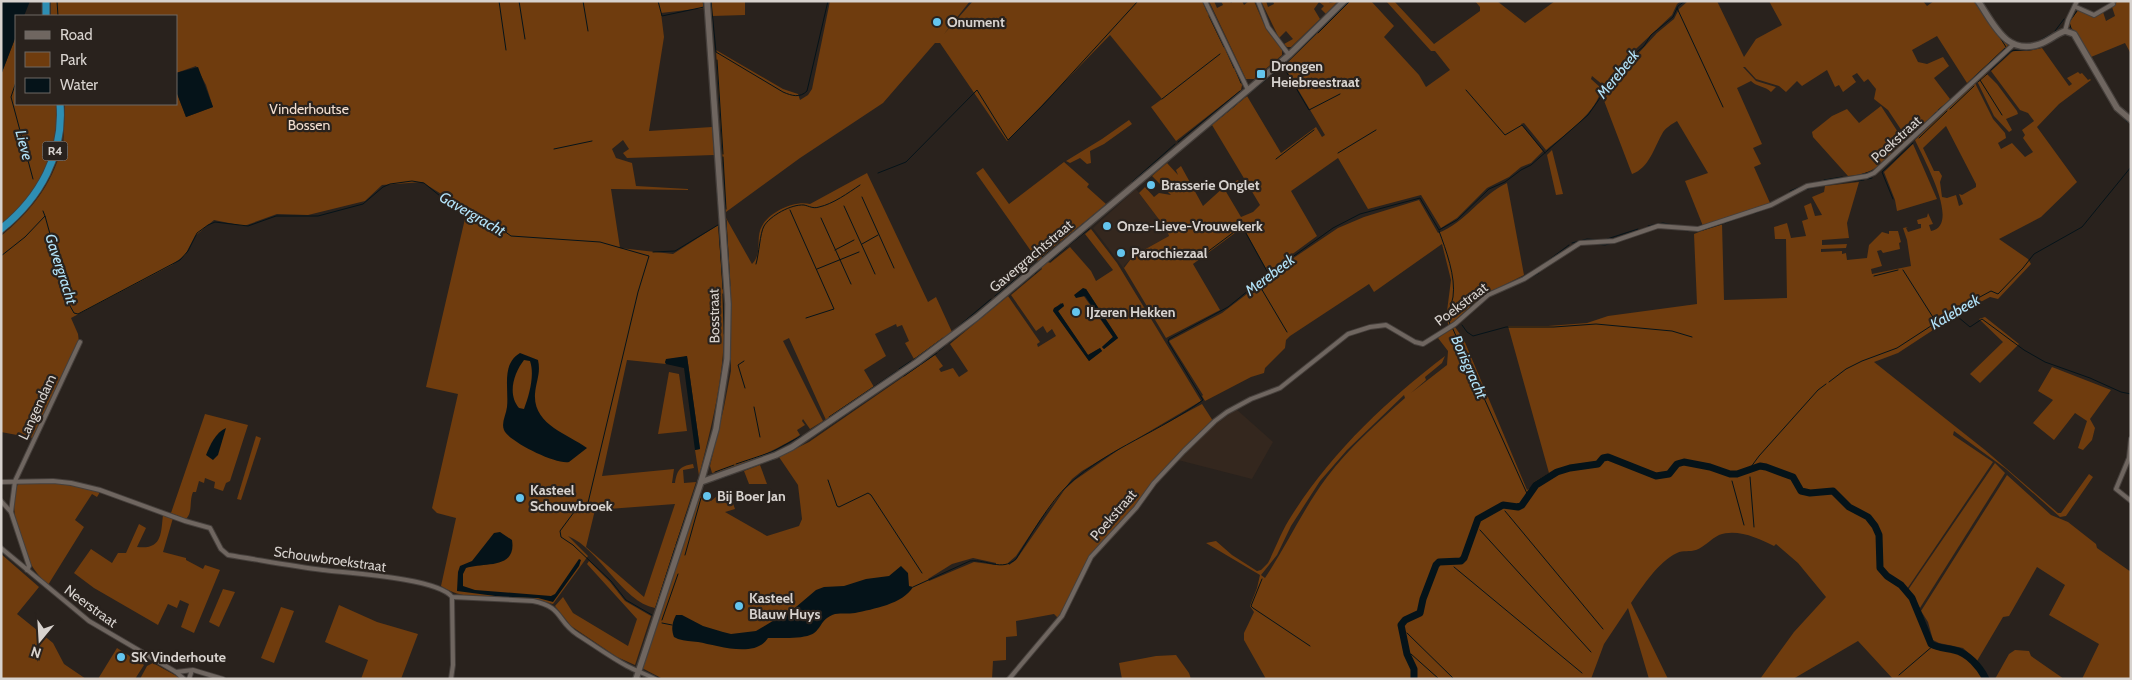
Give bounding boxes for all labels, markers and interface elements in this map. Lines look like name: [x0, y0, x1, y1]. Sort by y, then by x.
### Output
place label: Onument: [947, 13, 1005, 31]
legend: [15, 15, 178, 105]
marker: Onument: [931, 16, 943, 28]
text: Road: [60, 26, 93, 44]
water label: Merebeek: [1592, 46, 1643, 103]
text: Park: [60, 51, 87, 69]
place label: Drongen Heiebreestraat: [1271, 57, 1360, 91]
marker: Drongen Heiebreestraat: [1255, 68, 1267, 80]
text: Water: [60, 76, 98, 94]
park label: Vinderhoutse Bossen: [269, 100, 349, 134]
street label: Poekstraat: [1867, 111, 1925, 166]
water label: Lieve: [11, 128, 37, 162]
road number: R4: [42, 142, 68, 160]
place label: Brasserie Onglet: [1161, 176, 1260, 194]
marker: Brasserie Onglet: [1145, 179, 1157, 191]
water label: Gavergracht: [436, 188, 508, 240]
street label: Gavergrachtstraat: [986, 216, 1077, 296]
place label: Onze-Lieve-Vrouwekerk: [1117, 217, 1263, 235]
marker: Onze-Lieve-Vrouwekerk: [1101, 220, 1113, 232]
water label: Gavergracht: [41, 232, 81, 307]
place label: Parochiezaal: [1131, 244, 1208, 262]
marker: Parochiezaal: [1115, 247, 1127, 259]
water label: Merebeek: [1241, 250, 1299, 300]
street label: Poekstraat: [1431, 278, 1491, 330]
street label: Bosstraat: [705, 288, 723, 344]
water label: Kalebeek: [1927, 290, 1984, 333]
place label: IJzeren Hekken: [1086, 303, 1176, 321]
marker: IJzeren Hekken: [1070, 306, 1082, 318]
water label: Borisgracht: [1447, 332, 1491, 402]
street label: Langendam: [14, 371, 60, 443]
place label: Kasteel Schouwbroek: [530, 481, 613, 515]
street label: Poekstraat: [1086, 486, 1140, 544]
place label: Bij Boer Jan: [717, 487, 786, 505]
marker: Bij Boer Jan: [701, 490, 713, 502]
marker: Kasteel Schouwbroek: [514, 492, 526, 504]
street label: Schouwbroekstraat: [273, 542, 388, 576]
street label: Neerstraat: [61, 581, 121, 631]
place label: Kasteel Blauw Huys: [749, 589, 821, 623]
marker: Kasteel Blauw Huys: [733, 600, 745, 612]
north arrow: [15, 615, 65, 665]
text: N: [28, 642, 43, 662]
place label: SK Vinderhoute: [131, 648, 226, 666]
marker: SK Vinderhoute: [115, 651, 127, 663]

